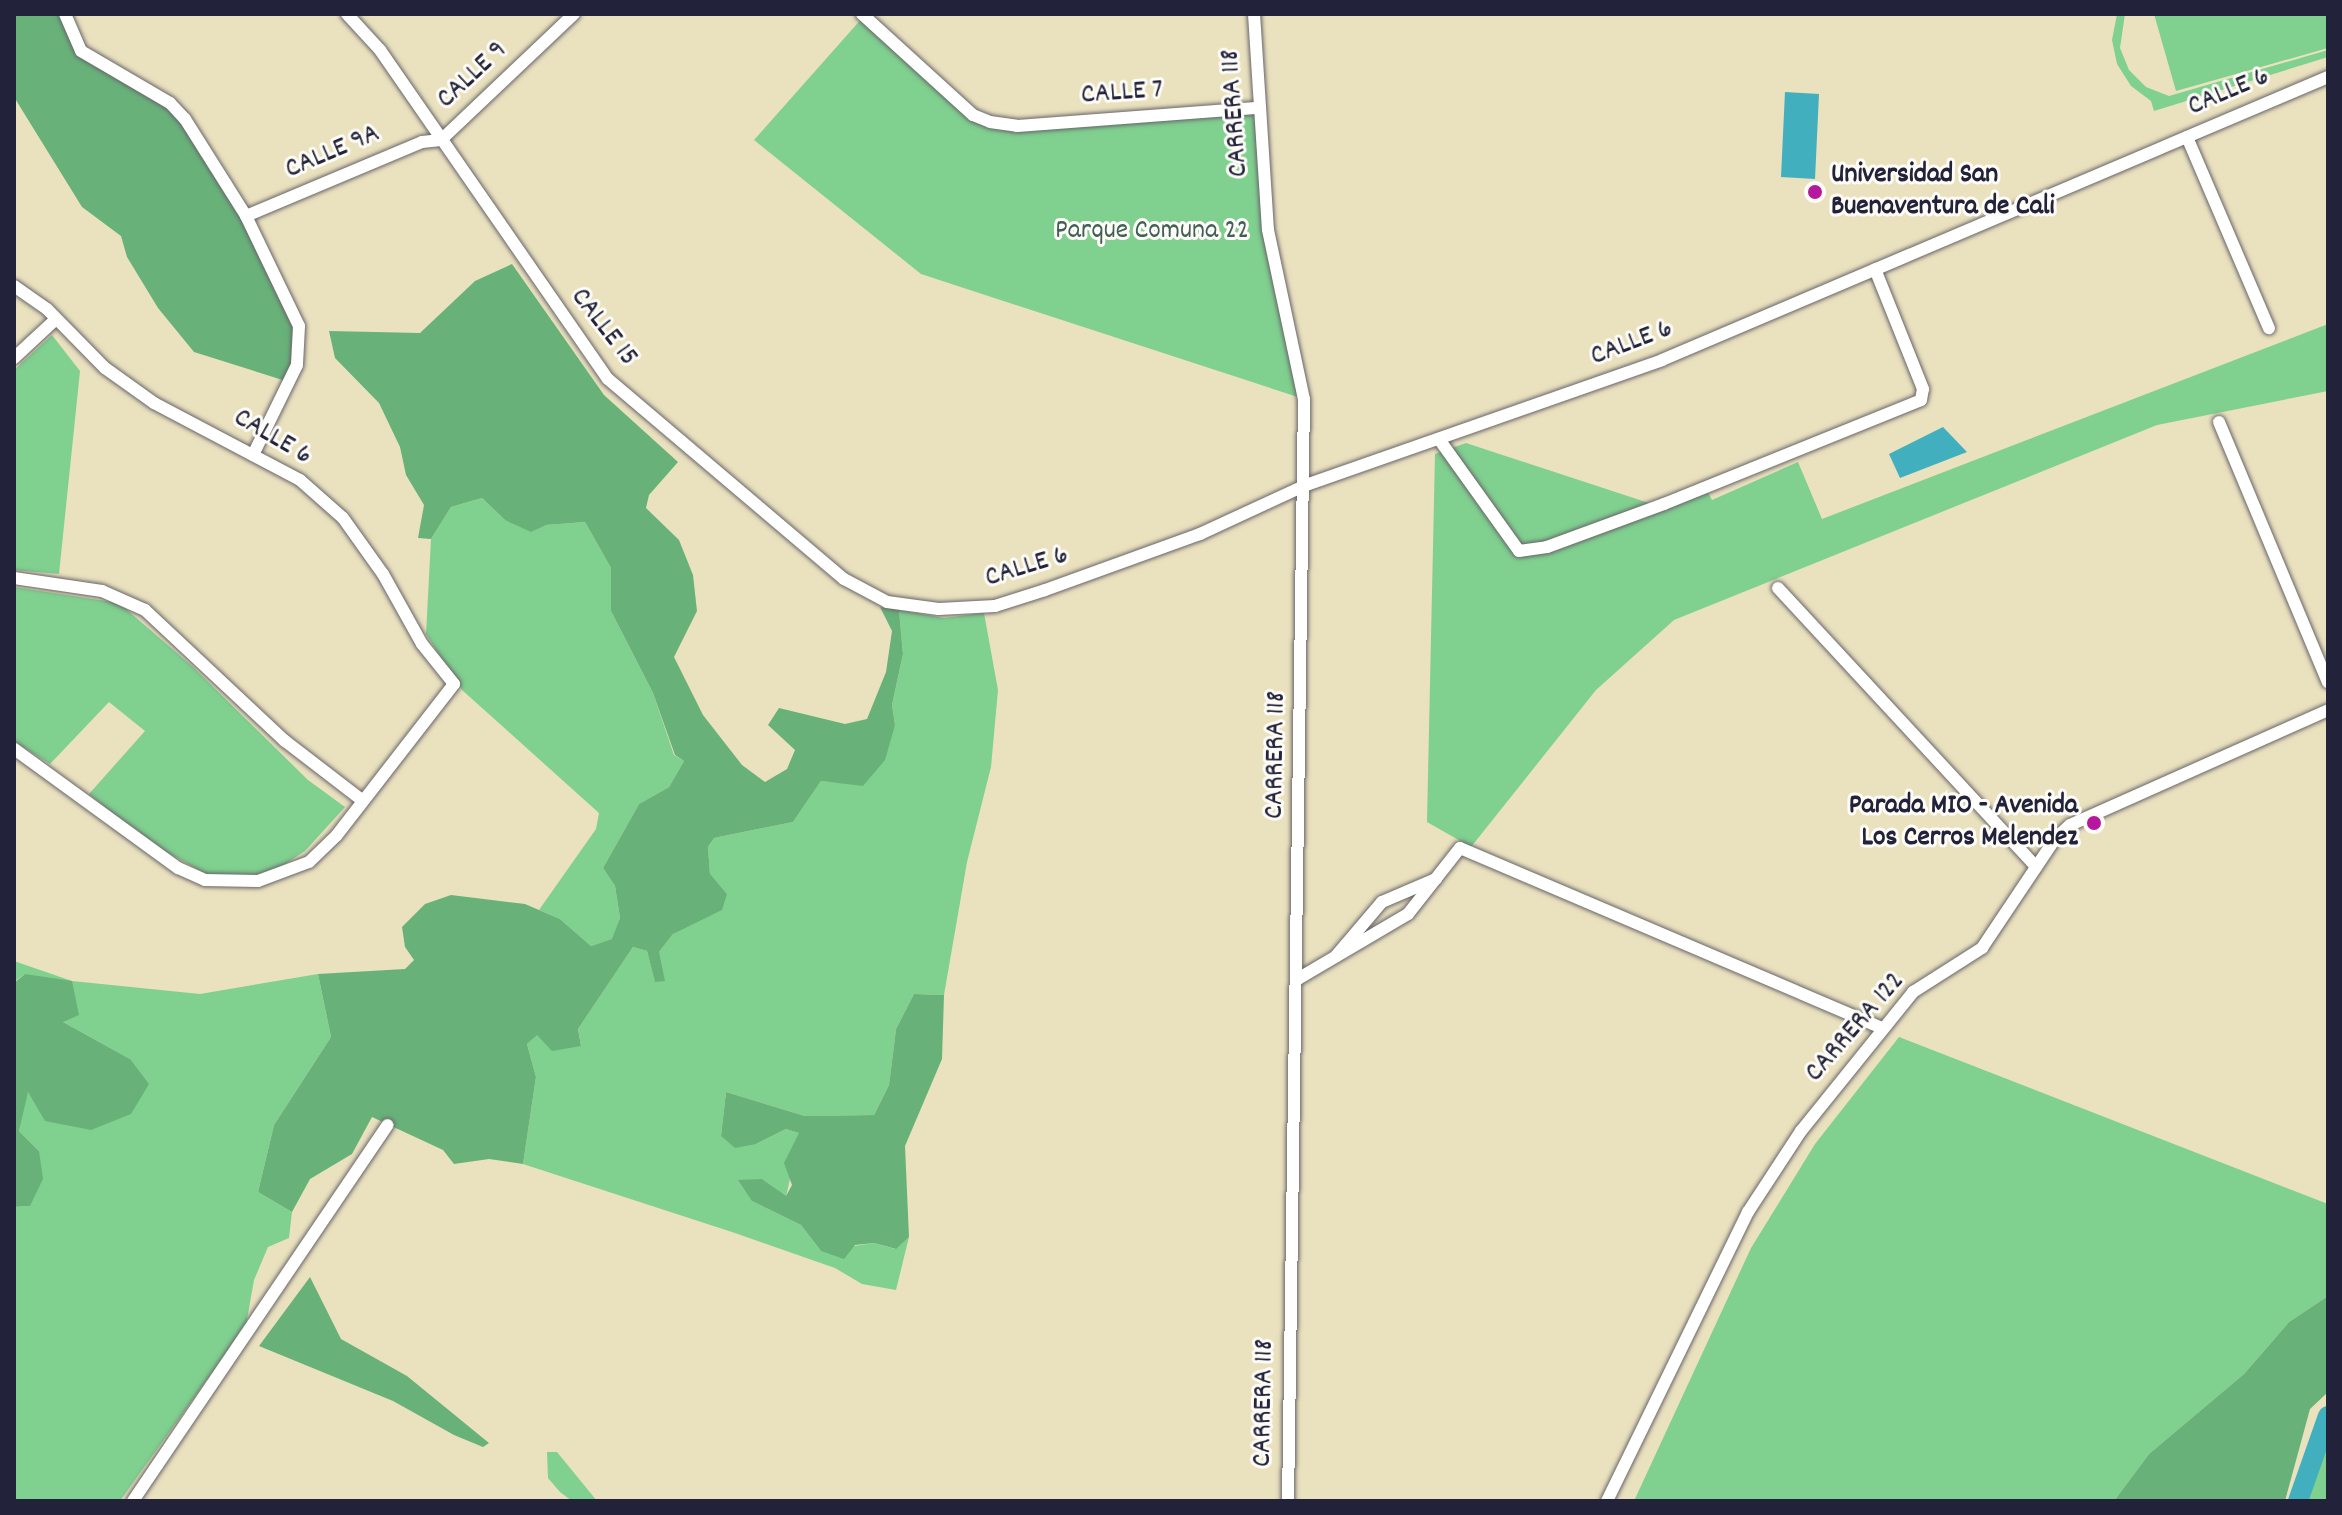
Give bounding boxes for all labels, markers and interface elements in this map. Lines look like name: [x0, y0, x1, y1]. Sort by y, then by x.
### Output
street label: CALLE 9: [431, 35, 515, 117]
street label: CARRERA 118: [1215, 48, 1257, 178]
street label: CALLE 6: [2183, 61, 2275, 125]
street label: CALLE 7: [1080, 74, 1164, 114]
street label: CALLE 9A: [281, 118, 385, 188]
place label: Universidad San Buenaventura de Cali: [1831, 159, 2055, 225]
marker: Universidad San Buenaventura de Cali: [1806, 183, 1824, 201]
park label: Parque Comuna 22: [1055, 215, 1249, 249]
street label: CALLE 15: [562, 282, 644, 374]
street label: CALLE 6: [1586, 313, 1678, 375]
street label: CALLE 6: [227, 402, 317, 474]
street label: CALLE 6: [982, 540, 1072, 596]
street label: CARRERA 118: [1259, 691, 1295, 819]
place label: Parada MIO - Avenida Los Cerros Melendez: [1849, 790, 2078, 856]
marker: Parada MIO - Avenida Los Cerros Melendez: [2085, 814, 2103, 832]
street label: CARRERA 122: [1799, 966, 1913, 1090]
street label: CARRERA 118: [1247, 1339, 1283, 1467]

